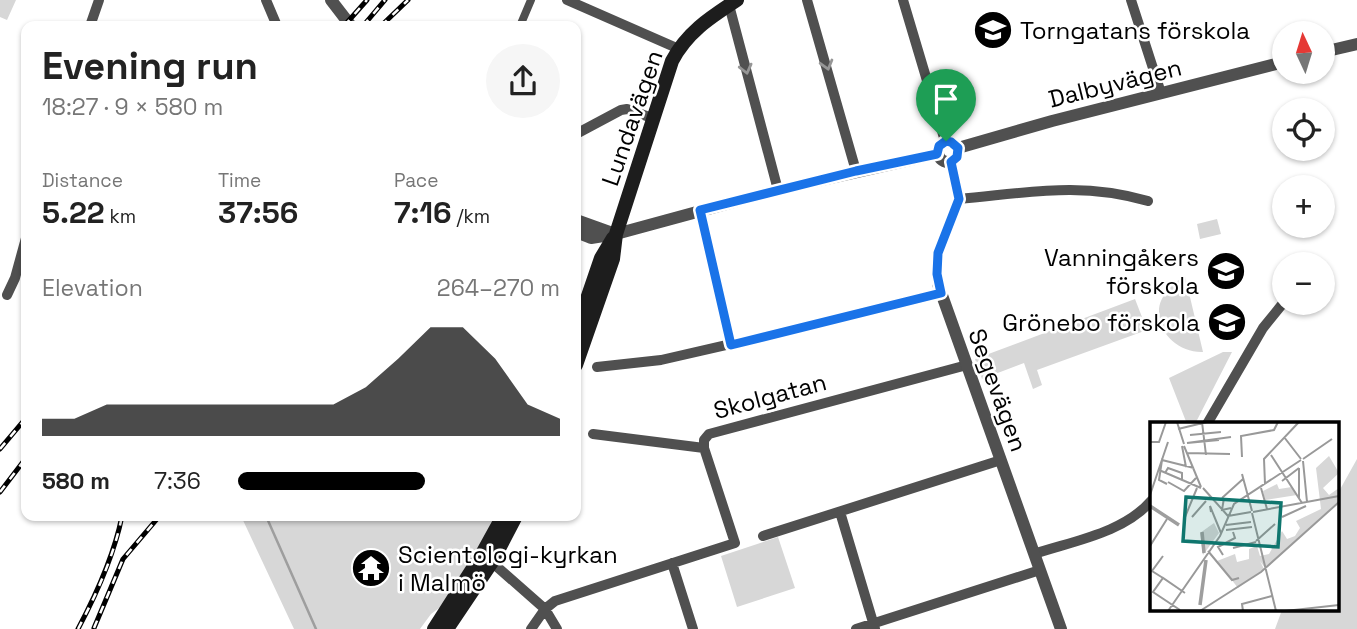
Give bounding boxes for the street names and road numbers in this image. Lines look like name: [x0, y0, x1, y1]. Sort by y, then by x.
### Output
street label: Lundavägen: [594, 46, 670, 190]
street label: Dalbyvägen: [1045, 51, 1185, 115]
street label: Segevägen: [961, 324, 1035, 456]
street label: Skolgatan: [710, 366, 830, 426]

